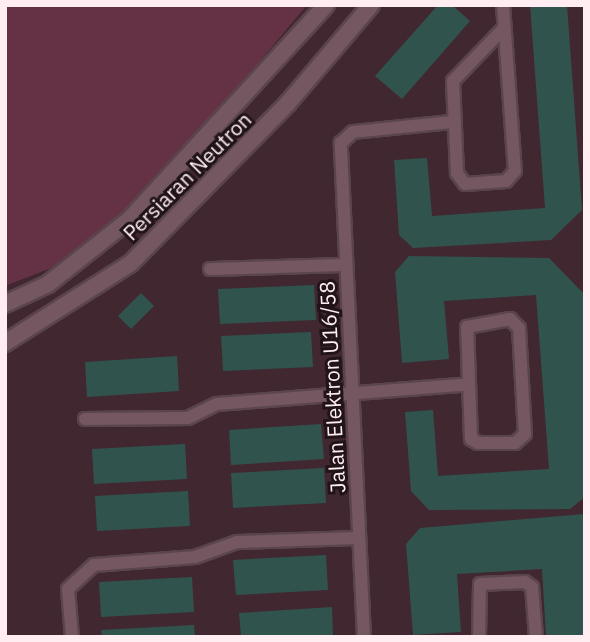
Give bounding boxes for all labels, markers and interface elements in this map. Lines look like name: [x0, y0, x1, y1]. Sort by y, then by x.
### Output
street label: Persiaran Neutron: [118, 107, 256, 245]
street label: Jalan Elektron U16/58: [314, 280, 350, 494]

